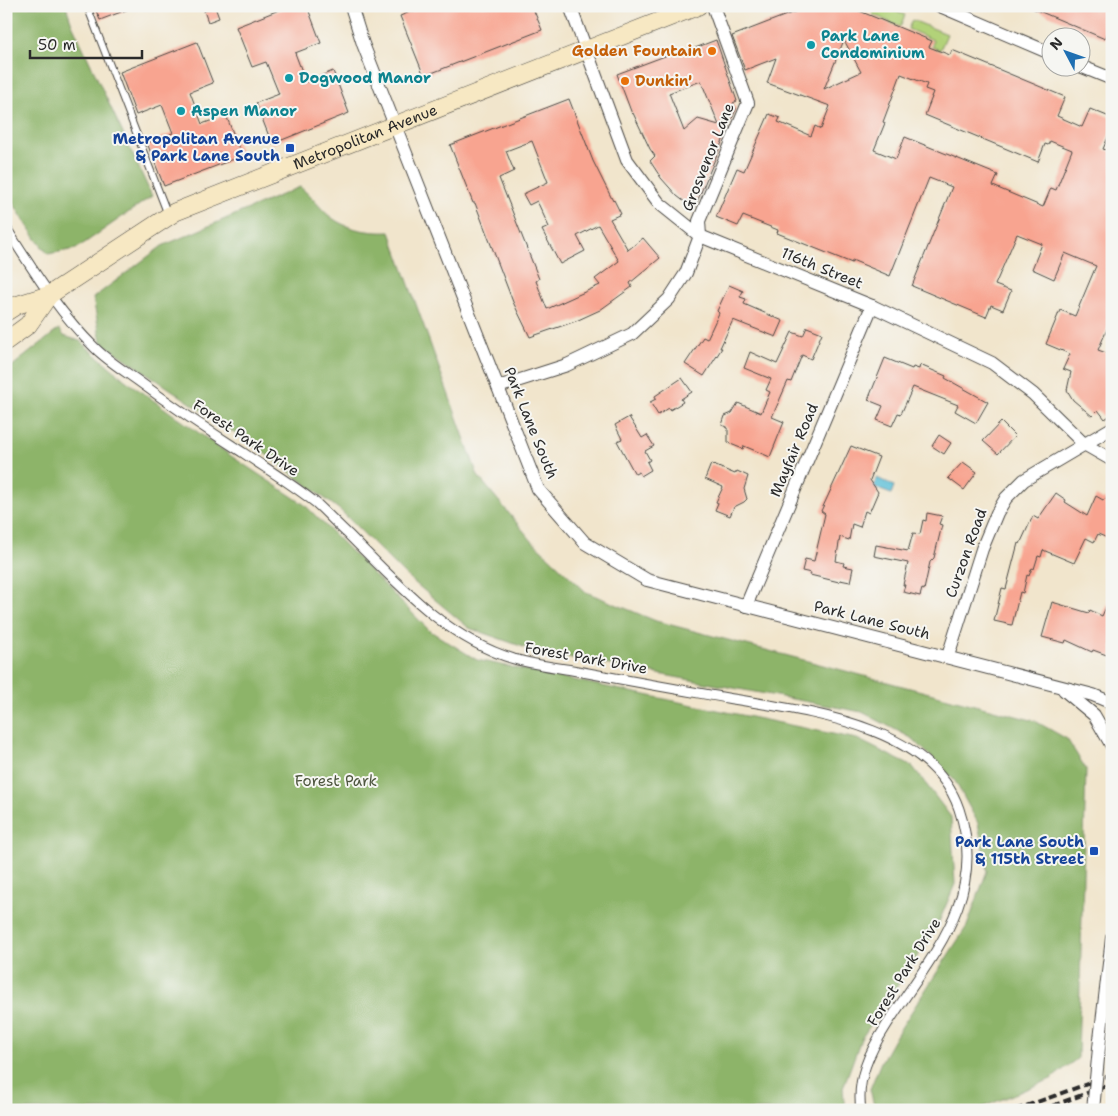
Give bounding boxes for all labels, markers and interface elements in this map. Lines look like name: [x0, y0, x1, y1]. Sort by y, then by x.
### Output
place label: Park Lane Condominium: [821, 26, 925, 63]
scale bar: [30, 28, 142, 60]
north arrow: [1040, 28, 1090, 78]
text: N: [1046, 33, 1067, 54]
text: 50 m: [38, 35, 76, 55]
marker: Park Lane Condominium: [805, 39, 817, 51]
place label: Golden Fountain: [572, 41, 702, 61]
marker: Golden Fountain: [706, 45, 718, 57]
place label: Dogwood Manor: [299, 68, 431, 88]
place label: Dunkin': [635, 71, 692, 91]
marker: Dogwood Manor: [283, 72, 295, 84]
marker: Dunkin': [619, 75, 631, 87]
street label: Metropolitan Avenue: [290, 100, 440, 174]
street label: Grosvenor Lane: [677, 100, 739, 214]
place label: Aspen Manor: [191, 101, 297, 121]
marker: Aspen Manor: [175, 105, 187, 117]
place label: Metropolitan Avenue & Park Lane South: [113, 129, 280, 166]
marker: Metropolitan Avenue & Park Lane South: [284, 142, 296, 154]
street label: 116th Street: [778, 243, 866, 293]
street label: Park Lane South: [499, 364, 563, 482]
street label: Forest Park Drive: [189, 395, 303, 481]
street label: Mayfair Road: [765, 400, 823, 500]
street label: Curzon Road: [941, 505, 992, 600]
street label: Park Lane South: [812, 596, 932, 644]
street label: Forest Park Drive: [523, 637, 649, 679]
park label: Forest Park: [295, 771, 377, 791]
place label: Park Lane South & 115th Street: [955, 832, 1084, 869]
marker: Park Lane South & 115th Street: [1088, 845, 1100, 857]
street label: Forest Park Drive: [863, 914, 945, 1030]

